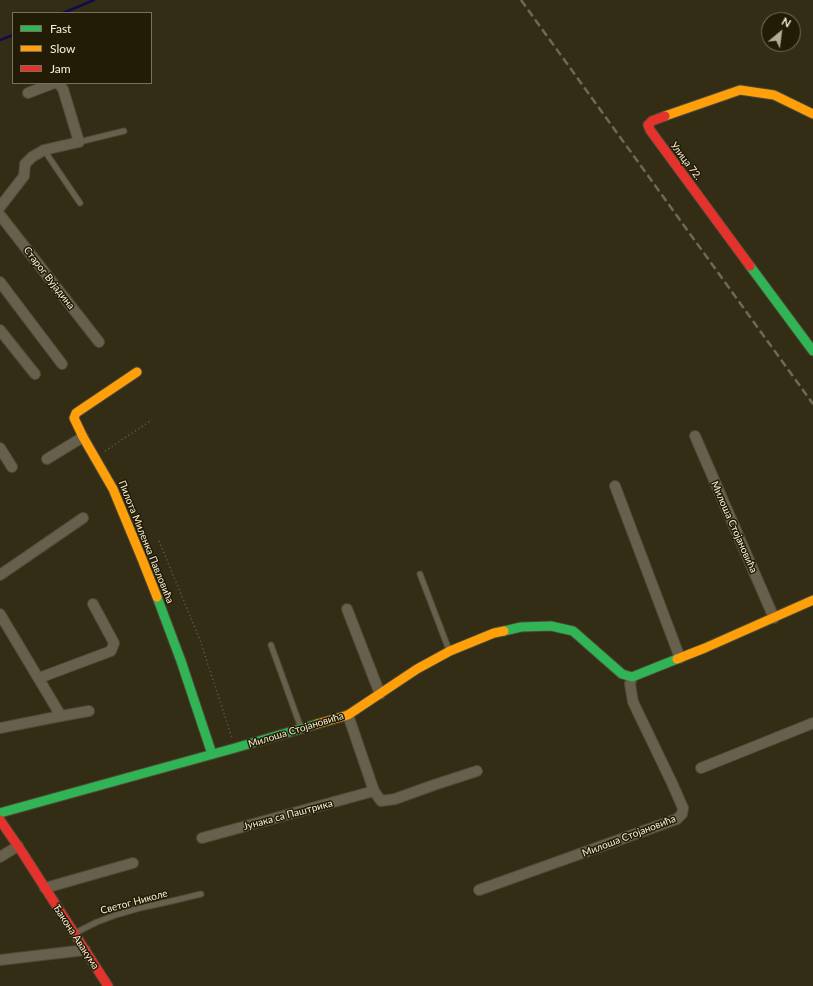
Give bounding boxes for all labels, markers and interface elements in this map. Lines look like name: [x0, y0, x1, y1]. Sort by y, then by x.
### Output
legend: [12, 12, 152, 84]
north arrow: [761, 12, 801, 52]
text: N: [780, 14, 793, 30]
text: Fast: [50, 21, 71, 36]
text: Slow: [50, 41, 75, 56]
text: Jam: [50, 61, 71, 76]
street label: Улица 72.: [668, 140, 704, 182]
street label: Старог Вујадина: [21, 244, 77, 312]
street label: Пилота Миленка Павловића: [116, 479, 176, 605]
street label: Милоша Стојановића: [708, 479, 760, 575]
street label: Милоша Стојановића: [247, 710, 345, 750]
street label: Јунака са Паштрика: [242, 797, 334, 833]
street label: Милоша Стојановића: [581, 813, 677, 859]
street label: Светог Николе: [99, 887, 169, 917]
street label: Ђакона Авакума: [50, 902, 102, 972]

